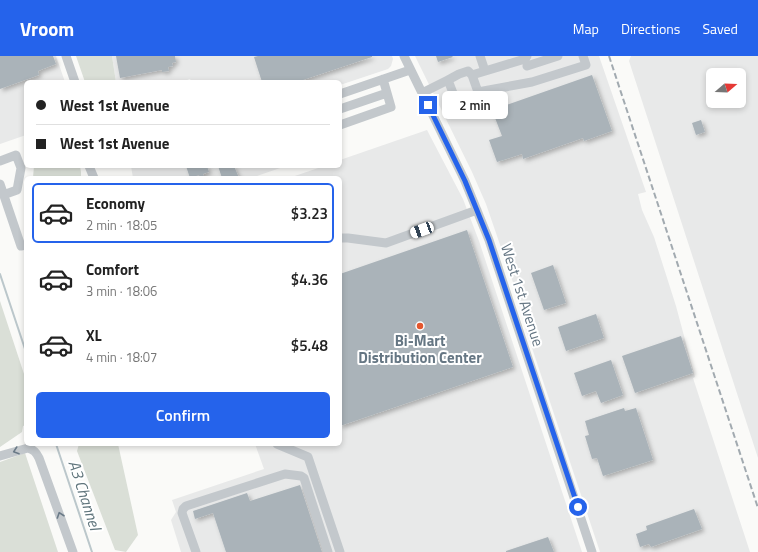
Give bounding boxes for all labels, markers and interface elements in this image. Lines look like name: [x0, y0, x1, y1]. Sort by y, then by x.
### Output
text: Vroom: [20, 14, 74, 43]
text: Map: [573, 18, 599, 39]
text: Directions: [621, 18, 680, 39]
text: Saved: [702, 18, 738, 39]
north arrow: [706, 68, 746, 108]
map controls: [706, 68, 746, 108]
callout: 2 min: [442, 91, 508, 119]
text: West 1st Avenue: [60, 94, 169, 117]
text: 2 min: [459, 95, 491, 115]
route end: [419, 96, 437, 114]
text: West 1st Avenue: [60, 132, 169, 155]
text: Economy: [86, 192, 145, 215]
icon: car: [38, 195, 74, 231]
text: $3.23: [291, 202, 328, 225]
text: 2 min · 18:05: [86, 215, 157, 235]
car: [409, 220, 435, 240]
street label: West 1st Avenue: [495, 240, 550, 349]
text: Comfort: [86, 258, 139, 281]
icon: car: [38, 261, 74, 297]
text: $4.36: [291, 268, 328, 291]
text: 3 min · 18:06: [86, 281, 157, 301]
marker: Bi-Mart Distribution Center: [415, 321, 425, 331]
text: XL: [86, 324, 102, 347]
icon: car: [38, 327, 74, 363]
place label: Bi-Mart Distribution Center: [358, 329, 482, 369]
text: $5.48: [291, 334, 328, 357]
text: 4 min · 18:07: [86, 347, 157, 367]
button: Confirm: [36, 392, 330, 438]
one-way arrow: [13, 446, 20, 455]
water label: A3 Channel: [62, 457, 108, 535]
route start: [569, 498, 587, 516]
one-way arrow: [56, 512, 64, 519]

